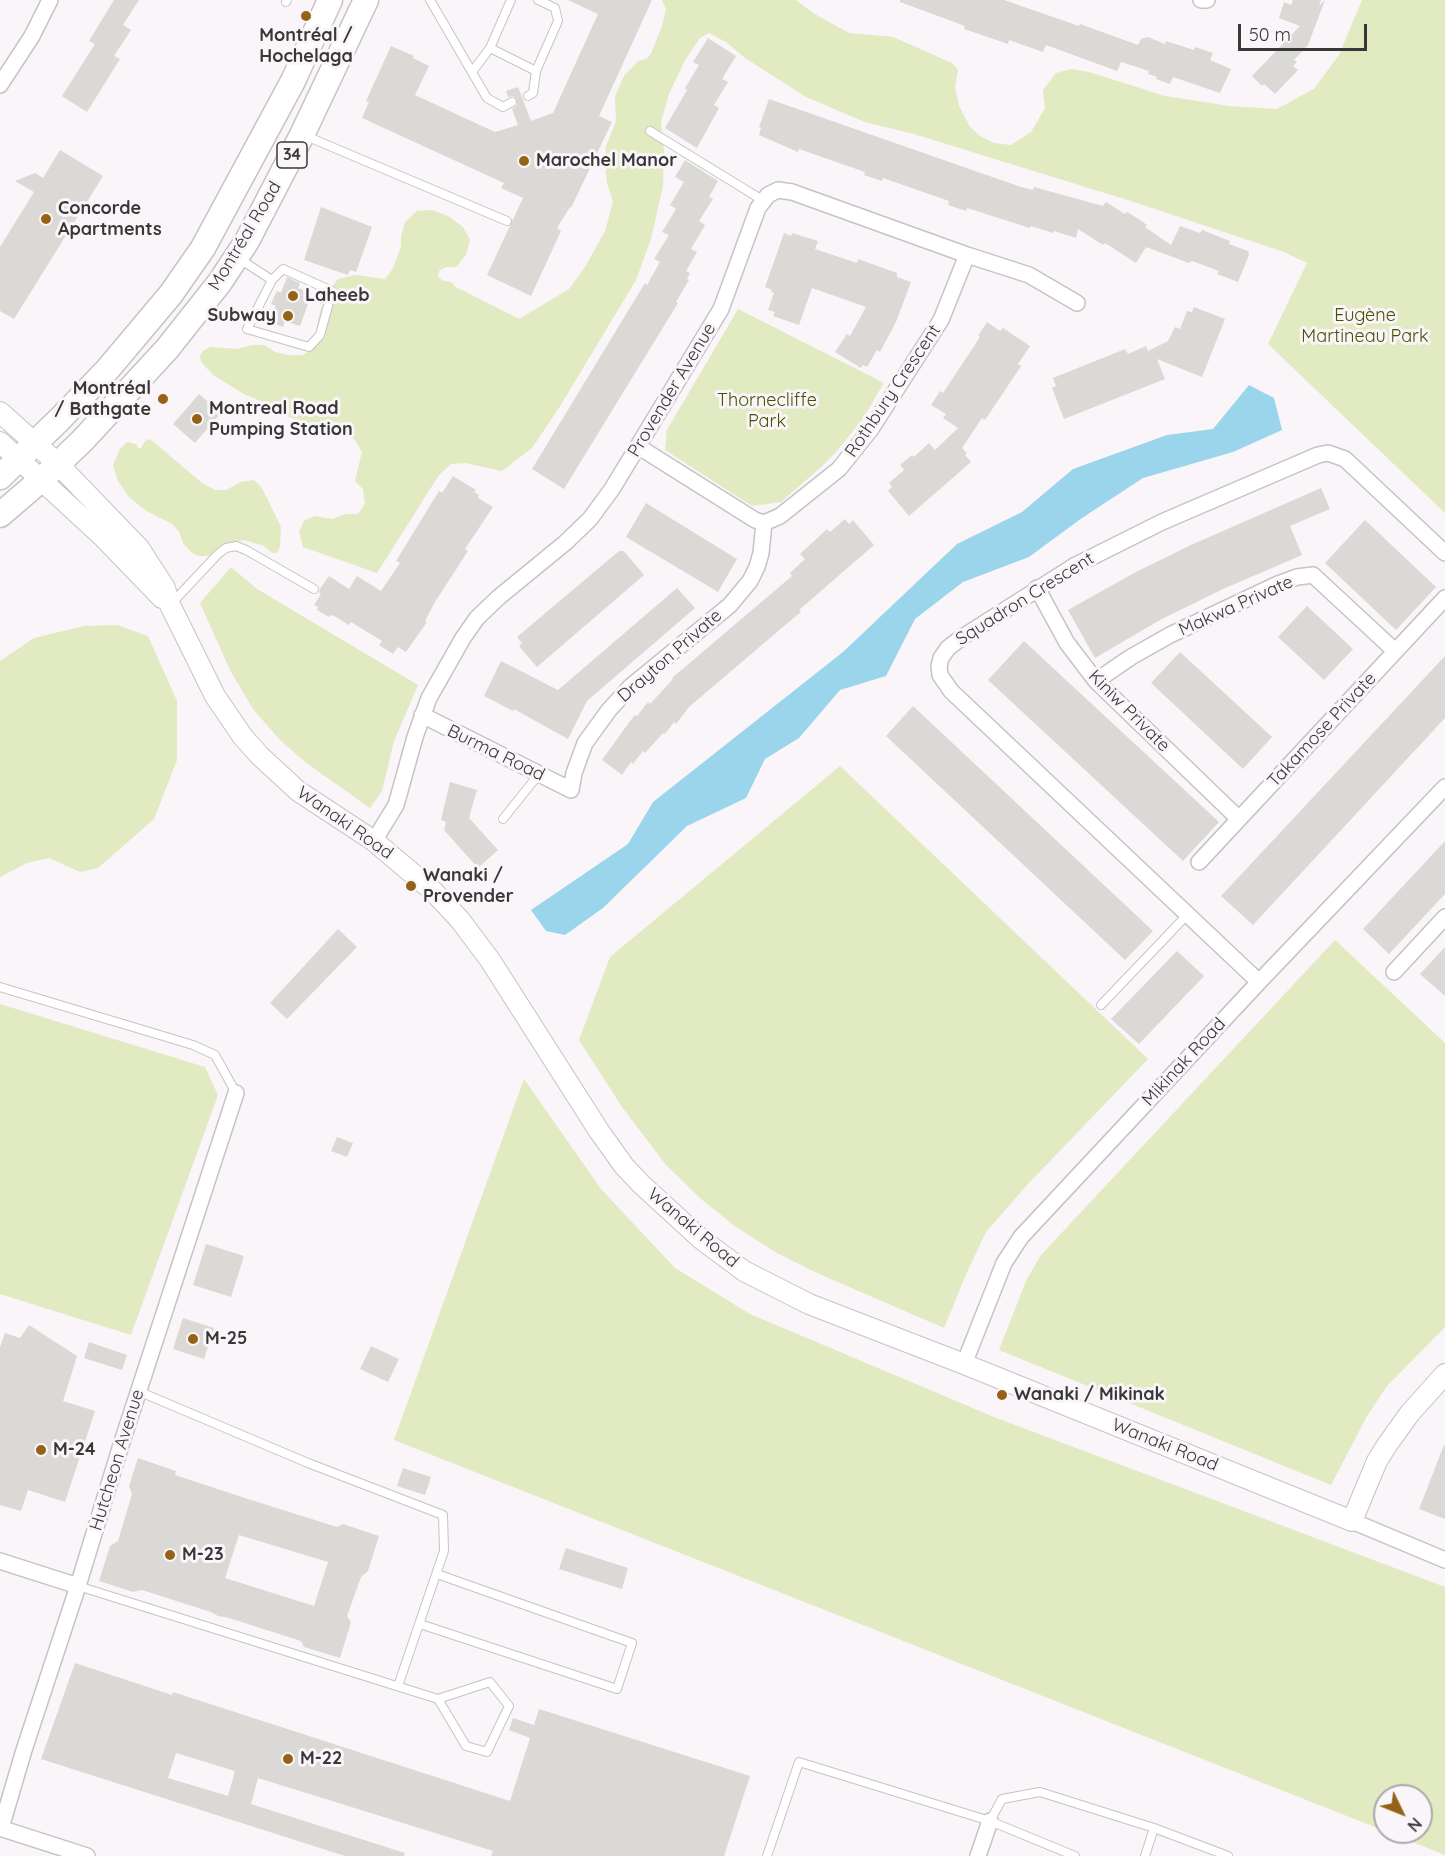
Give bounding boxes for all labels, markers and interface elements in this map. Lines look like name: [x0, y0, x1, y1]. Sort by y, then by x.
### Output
marker: Montréal / Hochelaga: [299, 9, 313, 23]
scale bar: [1241, 12, 1370, 50]
text: 50 m: [1249, 23, 1291, 46]
place label: Montréal / Hochelaga: [259, 25, 353, 68]
road number: 34: [277, 142, 307, 168]
place label: Marochel Manor: [536, 150, 677, 172]
marker: Marochel Manor: [517, 154, 531, 168]
street label: Montréal Road: [204, 177, 286, 295]
place label: Concorde Apartments: [58, 198, 162, 240]
marker: Concorde Apartments: [39, 212, 53, 226]
place label: Laheeb: [305, 285, 370, 307]
marker: Laheeb: [286, 289, 300, 303]
place label: Subway: [208, 305, 276, 327]
park label: Eugène Martineau Park: [1301, 305, 1429, 348]
marker: Subway: [281, 309, 295, 323]
street label: Provender Avenue: [623, 319, 721, 461]
street label: Rothbury Crescent: [841, 321, 945, 461]
place label: Montréal / Bathgate: [54, 378, 151, 420]
park label: Thornecliffe Park: [717, 390, 817, 432]
marker: Montréal / Bathgate: [156, 392, 170, 406]
place label: Montreal Road Pumping Station: [209, 398, 353, 440]
marker: Montreal Road Pumping Station: [190, 412, 204, 426]
street label: Squadron Crescent: [952, 548, 1098, 650]
street label: Makwa Private: [1175, 571, 1297, 641]
street label: Drayton Private: [613, 605, 727, 707]
street label: Kiniw Private: [1084, 666, 1174, 756]
street label: Takamose Private: [1263, 668, 1381, 792]
street label: Burma Road: [444, 720, 548, 786]
street label: Wanaki Road: [293, 782, 397, 864]
place label: Wanaki / Provender: [423, 865, 514, 908]
marker: Wanaki / Provender: [404, 879, 418, 893]
street label: Mikinak Road: [1138, 1013, 1230, 1111]
street label: Wanaki Road: [643, 1184, 743, 1272]
place label: M-25: [205, 1328, 247, 1350]
marker: M-25: [186, 1332, 200, 1346]
place label: Wanaki / Mikinak: [1014, 1384, 1165, 1406]
street label: Hutcheon Avenue: [85, 1387, 149, 1533]
marker: Wanaki / Mikinak: [995, 1388, 1009, 1402]
street label: Wanaki Road: [1109, 1414, 1221, 1476]
place label: M-24: [53, 1439, 96, 1461]
marker: M-24: [34, 1443, 48, 1457]
place label: M-23: [182, 1544, 224, 1566]
marker: M-23: [163, 1548, 177, 1562]
place label: M-22: [300, 1748, 342, 1770]
marker: M-22: [281, 1752, 295, 1766]
north arrow: [1373, 1784, 1433, 1844]
text: N: [1403, 1814, 1426, 1836]

